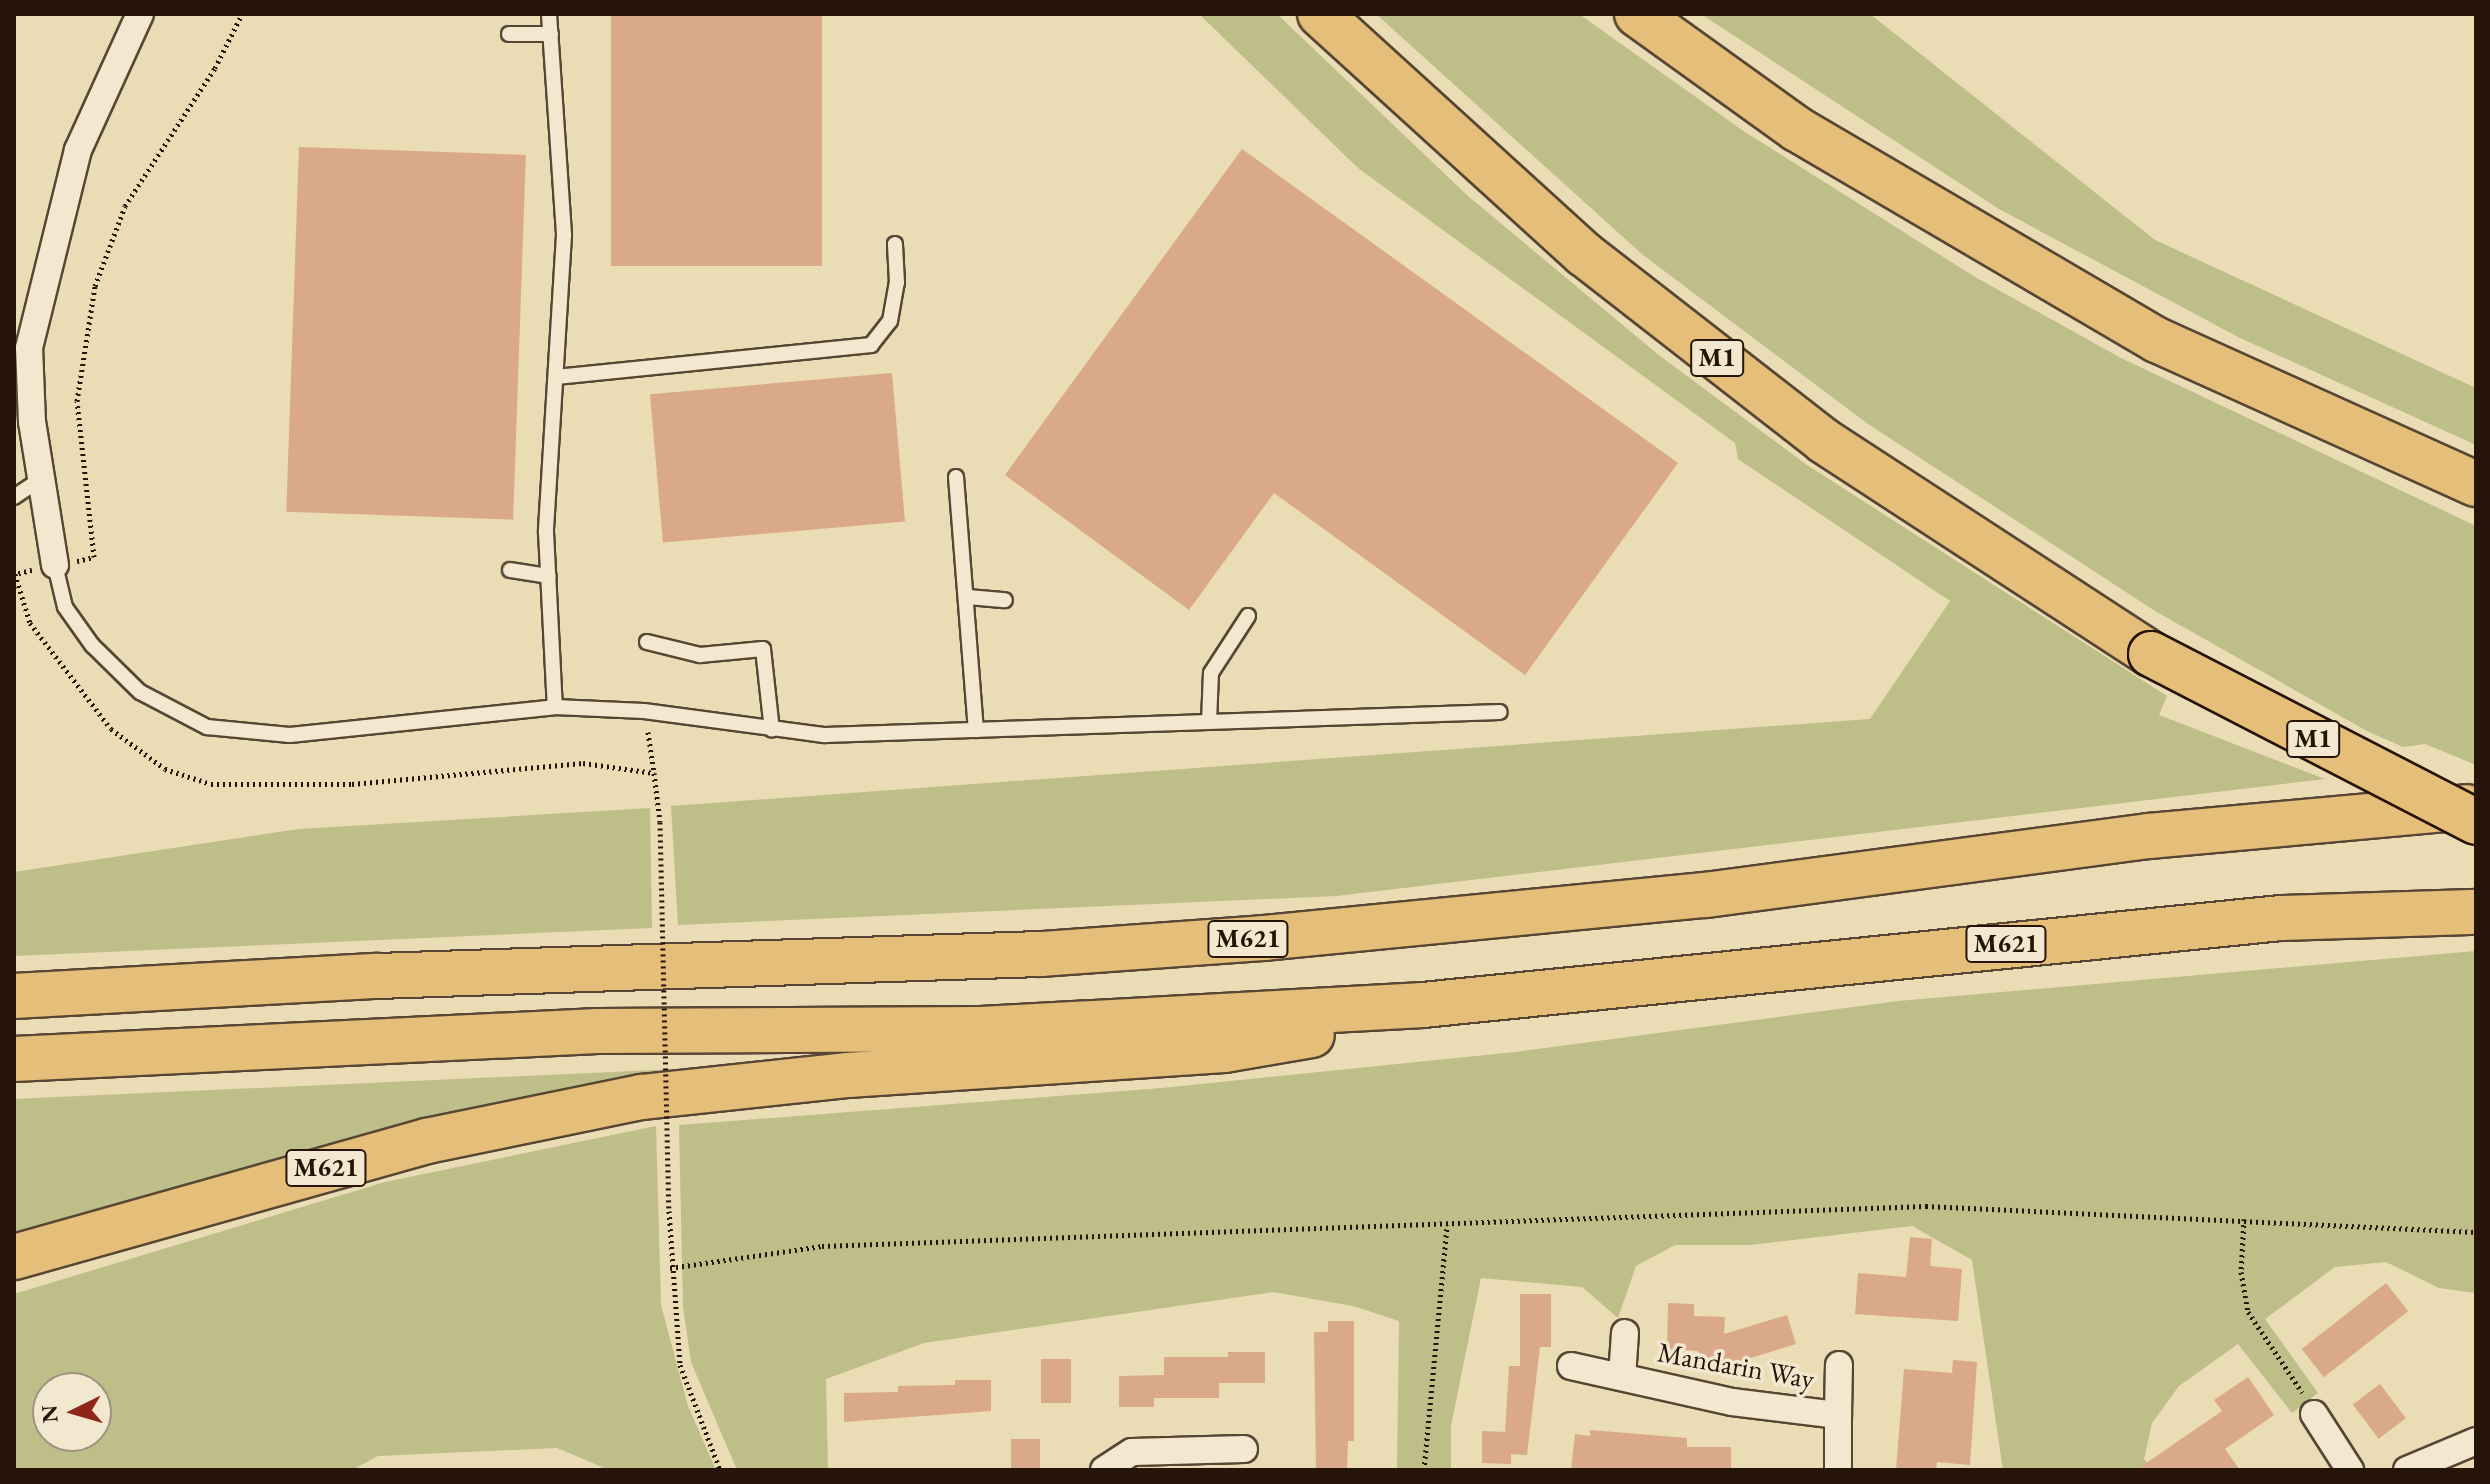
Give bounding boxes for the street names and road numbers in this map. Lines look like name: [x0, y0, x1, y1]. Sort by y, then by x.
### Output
road number: M1: [1689, 336, 1745, 380]
road number: M1: [2285, 717, 2341, 761]
road number: M621: [1206, 917, 1290, 961]
road number: M621: [1964, 922, 2048, 966]
road number: M621: [284, 1146, 368, 1190]
street label: Mandarin Way: [1655, 1335, 1817, 1395]

